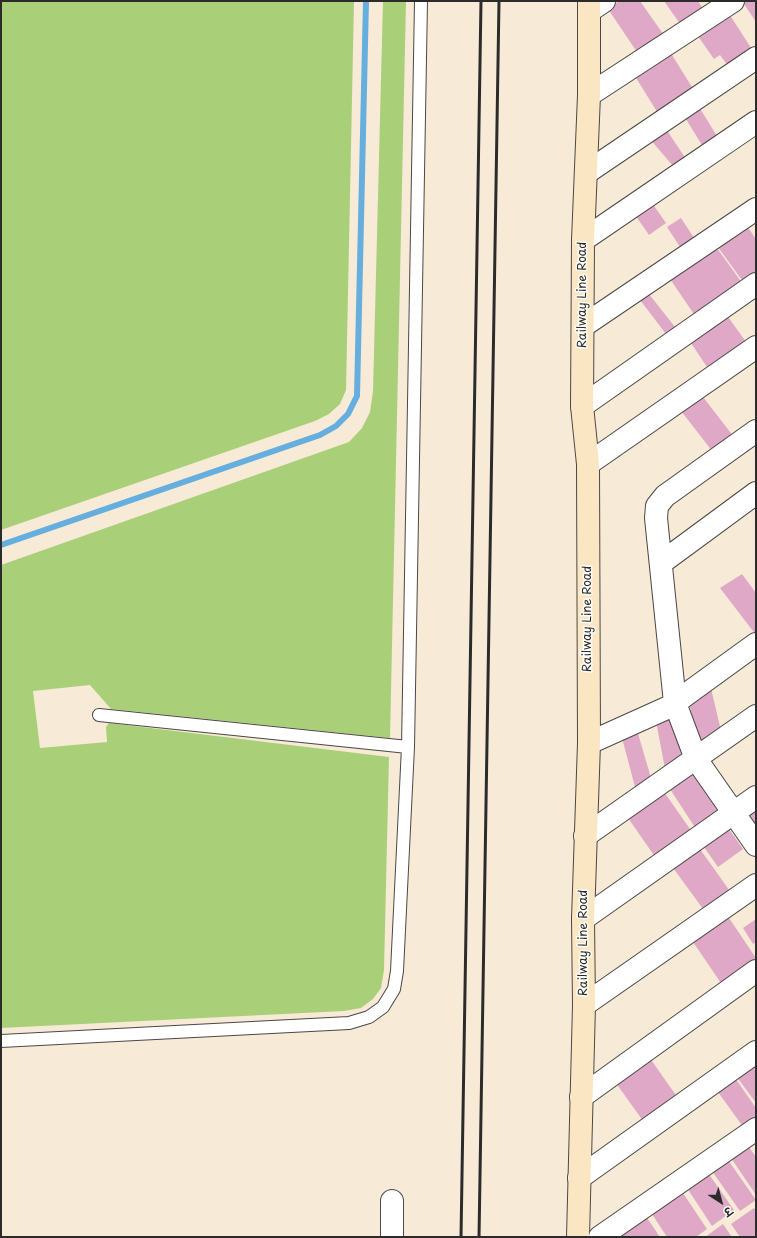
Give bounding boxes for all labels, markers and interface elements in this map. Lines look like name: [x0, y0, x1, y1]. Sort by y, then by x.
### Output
street label: Railway Line Road: [576, 242, 590, 348]
street label: Railway Line Road: [581, 566, 595, 672]
street label: Railway Line Road: [577, 890, 591, 996]
north arrow: [701, 1182, 741, 1222]
text: उ: [720, 1203, 736, 1221]

